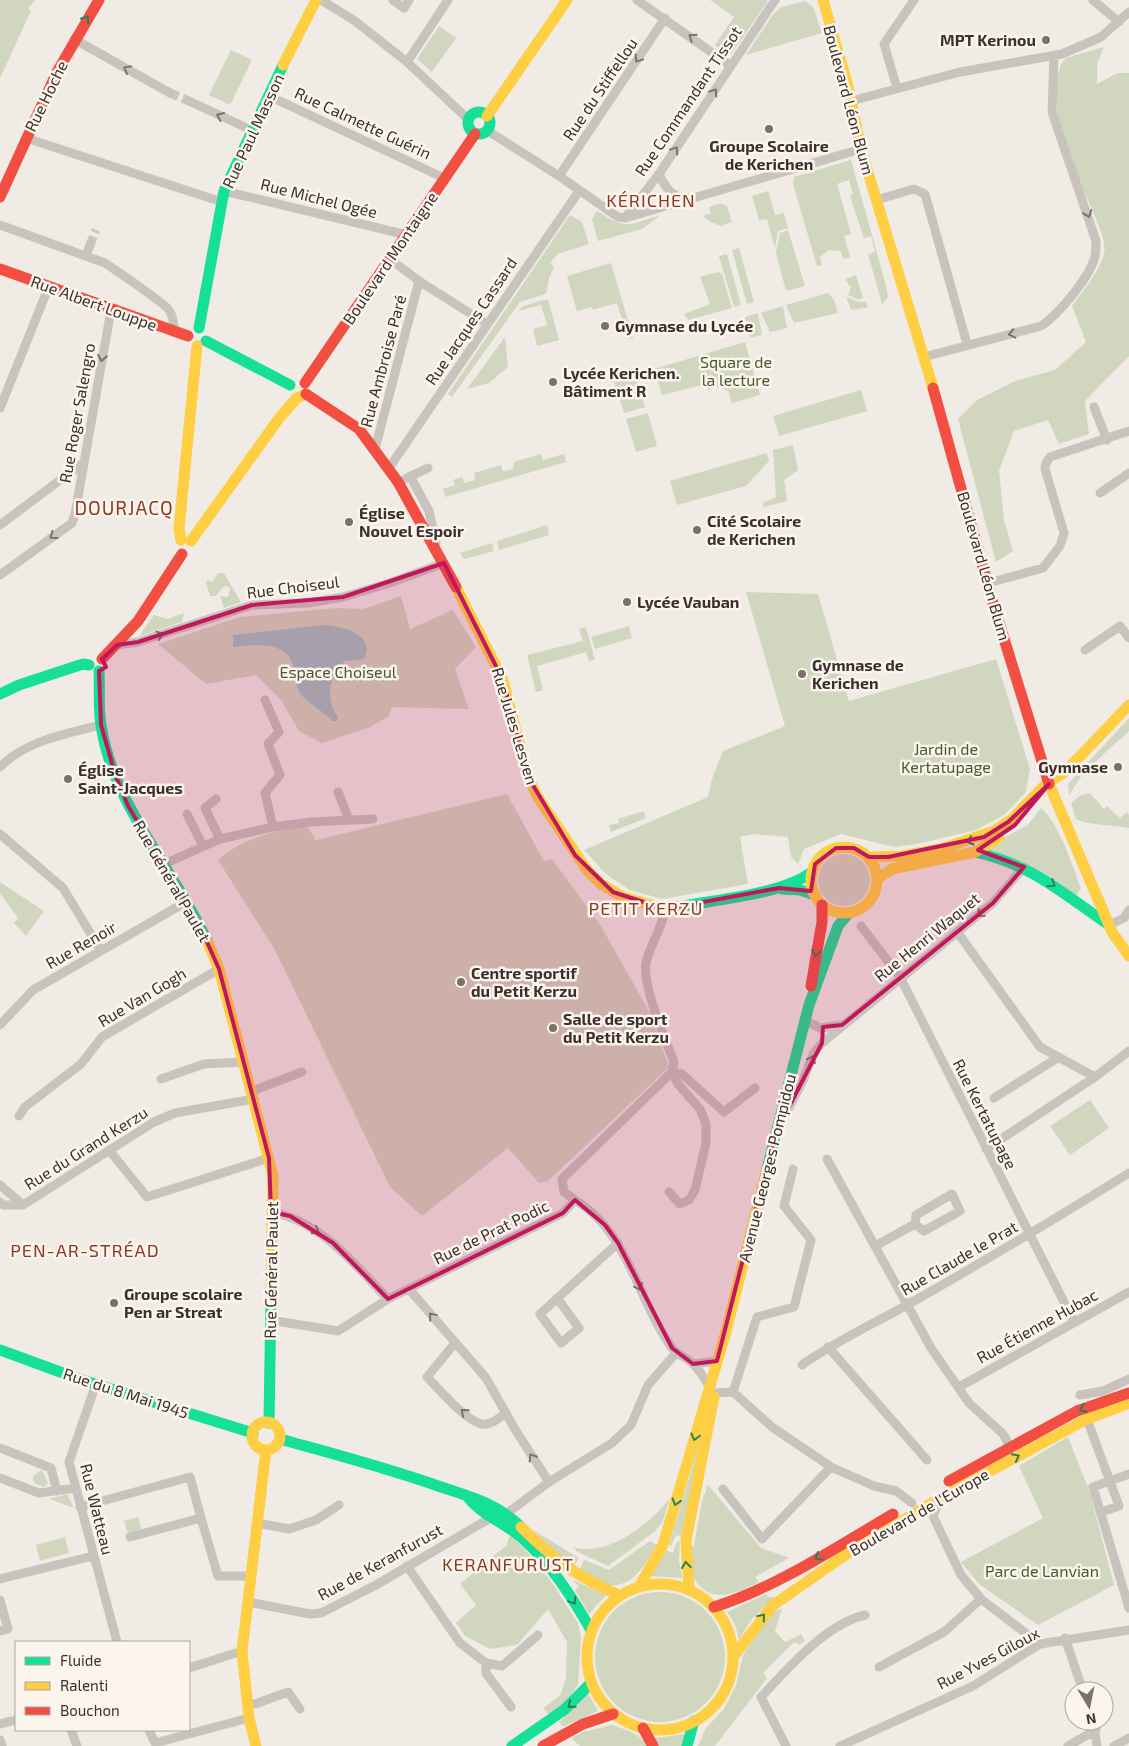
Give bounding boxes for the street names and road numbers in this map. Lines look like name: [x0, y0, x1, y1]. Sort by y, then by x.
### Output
street label: Rue Commandant Tissot: [630, 22, 745, 179]
street label: Boulevard Léon Blum: [820, 23, 879, 177]
street label: Rue du Stiffellou: [558, 34, 641, 144]
street label: Rue Hoche: [20, 57, 71, 134]
street label: Rue Paul Masson: [218, 71, 287, 191]
street label: Rue Calmette Guérin: [292, 83, 434, 162]
street label: Rue Michel Ogée: [259, 174, 379, 221]
street label: Boulevard Montaigne: [338, 188, 441, 328]
street label: Rue Jacques Cassard: [421, 253, 520, 388]
street label: Rue Albert Louppe: [29, 271, 160, 334]
street label: Rue Ambroise Paré: [356, 293, 409, 429]
street label: Rue Roger Salengro: [55, 341, 98, 484]
street label: Boulevard Léon Blum: [954, 489, 1015, 643]
street label: Rue Choiseul: [246, 571, 341, 602]
street label: Rue Jules Lesven: [489, 665, 542, 787]
street label: Rue Général Paulet: [130, 816, 215, 945]
street label: Rue Henri Waquet: [870, 888, 983, 985]
street label: Rue Renoir: [42, 916, 120, 972]
street label: Rue Van Gogh: [94, 963, 189, 1030]
street label: Rue Kertatupage: [950, 1056, 1021, 1172]
street label: Avenue Georges Pompidou: [734, 1072, 799, 1264]
street label: Rue du Grand Kerzu: [21, 1102, 151, 1193]
street label: Rue de Prat Podic: [430, 1195, 552, 1268]
street label: Rue Général Paulet: [260, 1201, 281, 1339]
street label: Rue Claude le Prat: [897, 1216, 1021, 1299]
street label: Rue Étienne Hubac: [973, 1284, 1101, 1367]
street label: Rue du 8 Mai 1945: [61, 1363, 191, 1422]
street label: Rue Watteau: [77, 1461, 118, 1557]
street label: Boulevard de l'Europe: [846, 1464, 992, 1559]
street label: Rue de Keranfurust: [314, 1519, 445, 1604]
street label: Rue Yves Giloux: [933, 1622, 1043, 1693]

